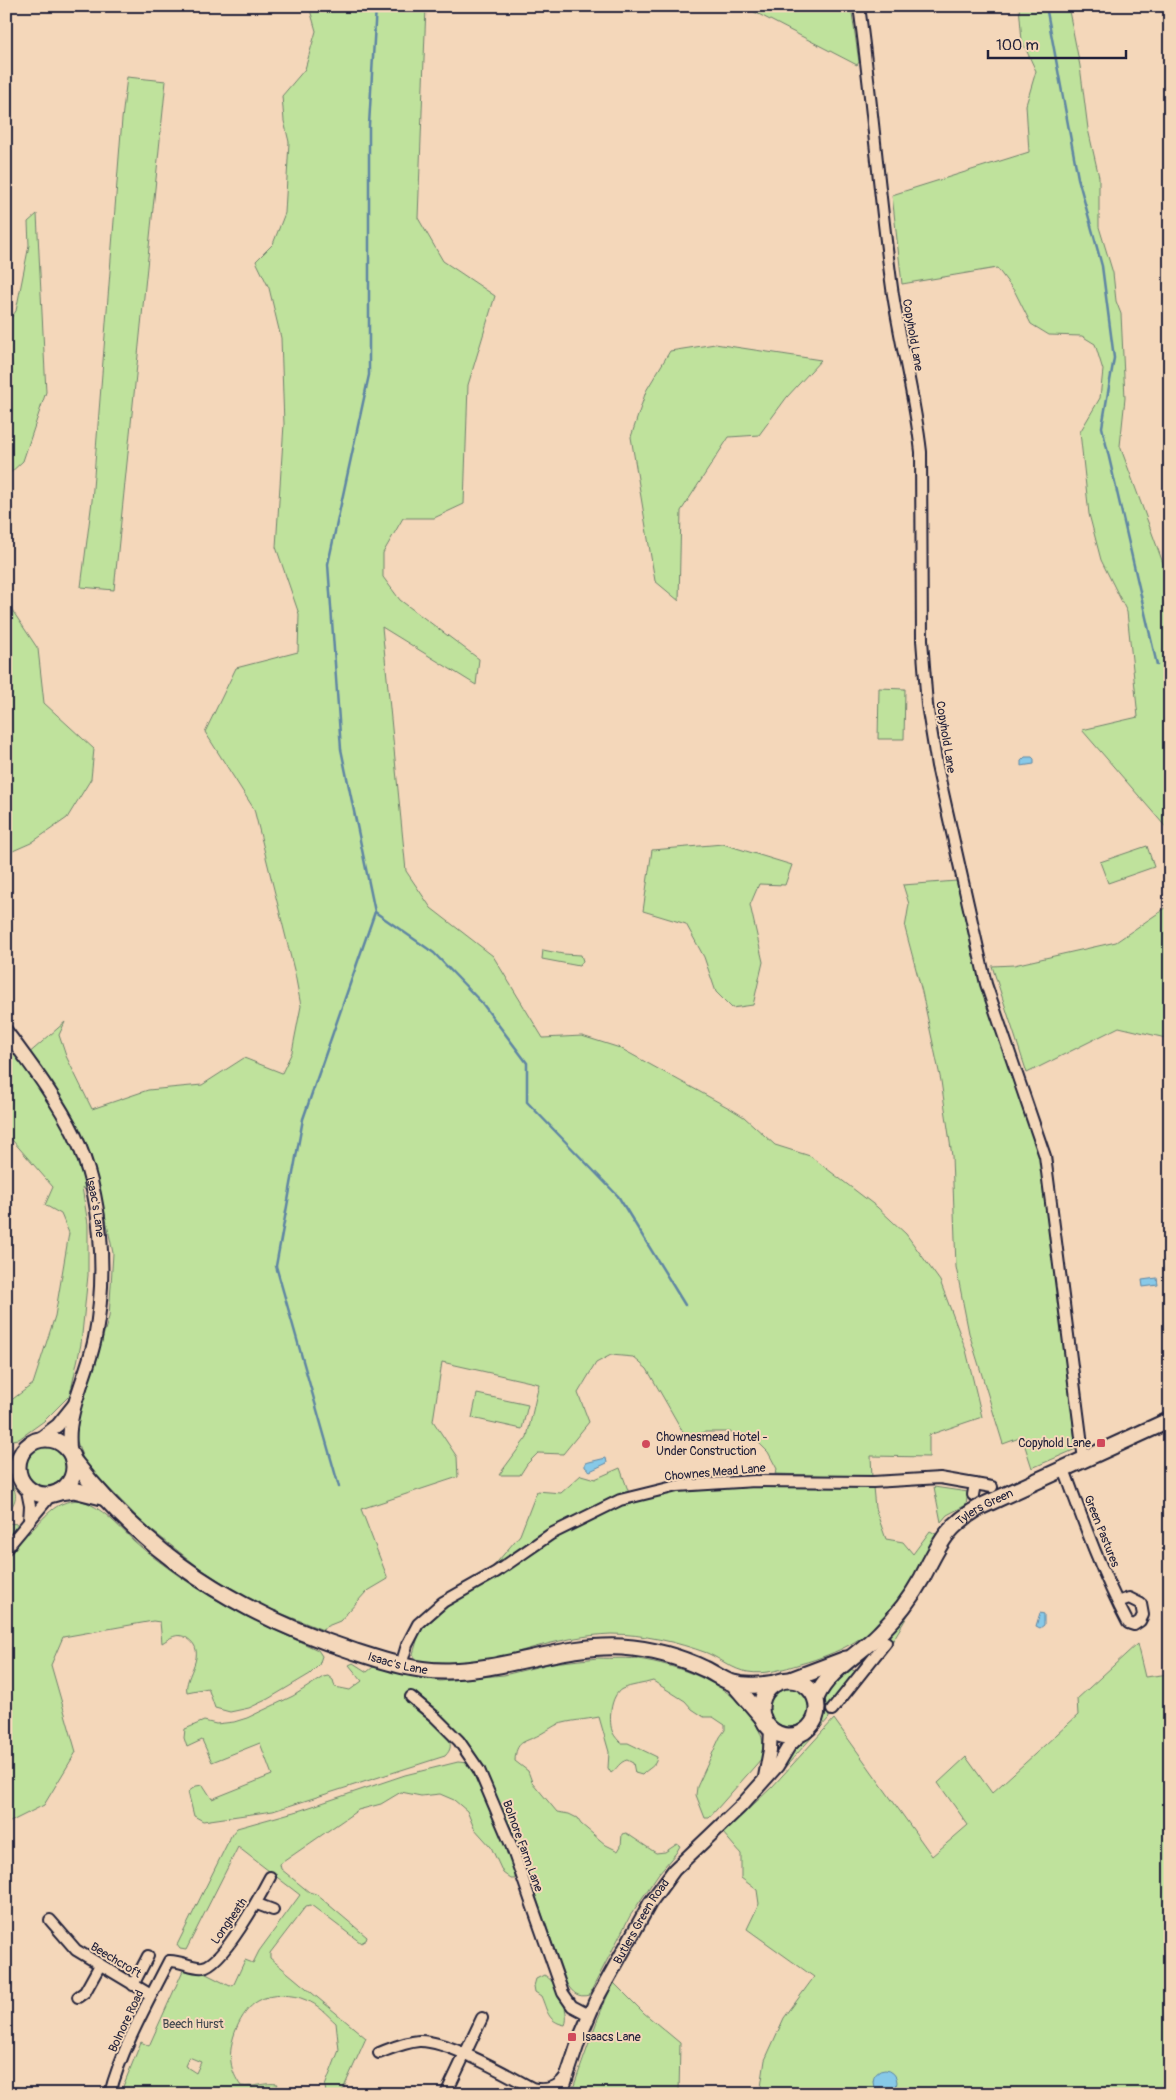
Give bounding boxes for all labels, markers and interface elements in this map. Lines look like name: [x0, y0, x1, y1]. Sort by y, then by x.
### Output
scale bar: [988, 28, 1126, 60]
text: 100 m: [996, 36, 1039, 55]
street label: Copyhold Lane: [899, 298, 926, 372]
street label: Copyhold Lane: [932, 700, 959, 774]
street label: Isaac's Lane: [82, 1175, 107, 1238]
place label: Chownesmead Hotel - Under Construction: [656, 1430, 768, 1459]
place label: Copyhold Lane: [1018, 1436, 1091, 1451]
marker: Copyhold Lane: [1095, 1437, 1107, 1449]
marker: Chownesmead Hotel - Under Construction: [640, 1438, 652, 1450]
street label: Chownes Mead Lane: [664, 1461, 766, 1484]
street label: Tylers Green: [953, 1486, 1016, 1529]
street label: Green Pastures: [1080, 1493, 1123, 1570]
street label: Isaac's Lane: [366, 1649, 429, 1678]
street label: Bolnore Farm Lane: [499, 1798, 546, 1894]
street label: Butlers Green Road: [610, 1876, 673, 1967]
street label: Longheath: [208, 1895, 251, 1947]
street label: Beechcroft: [88, 1939, 144, 1982]
street label: Bolnore Road: [105, 1988, 147, 2055]
park label: Beech Hurst: [162, 2017, 224, 2032]
place label: Isaacs Lane: [582, 2030, 641, 2045]
marker: Isaacs Lane: [566, 2031, 578, 2043]

